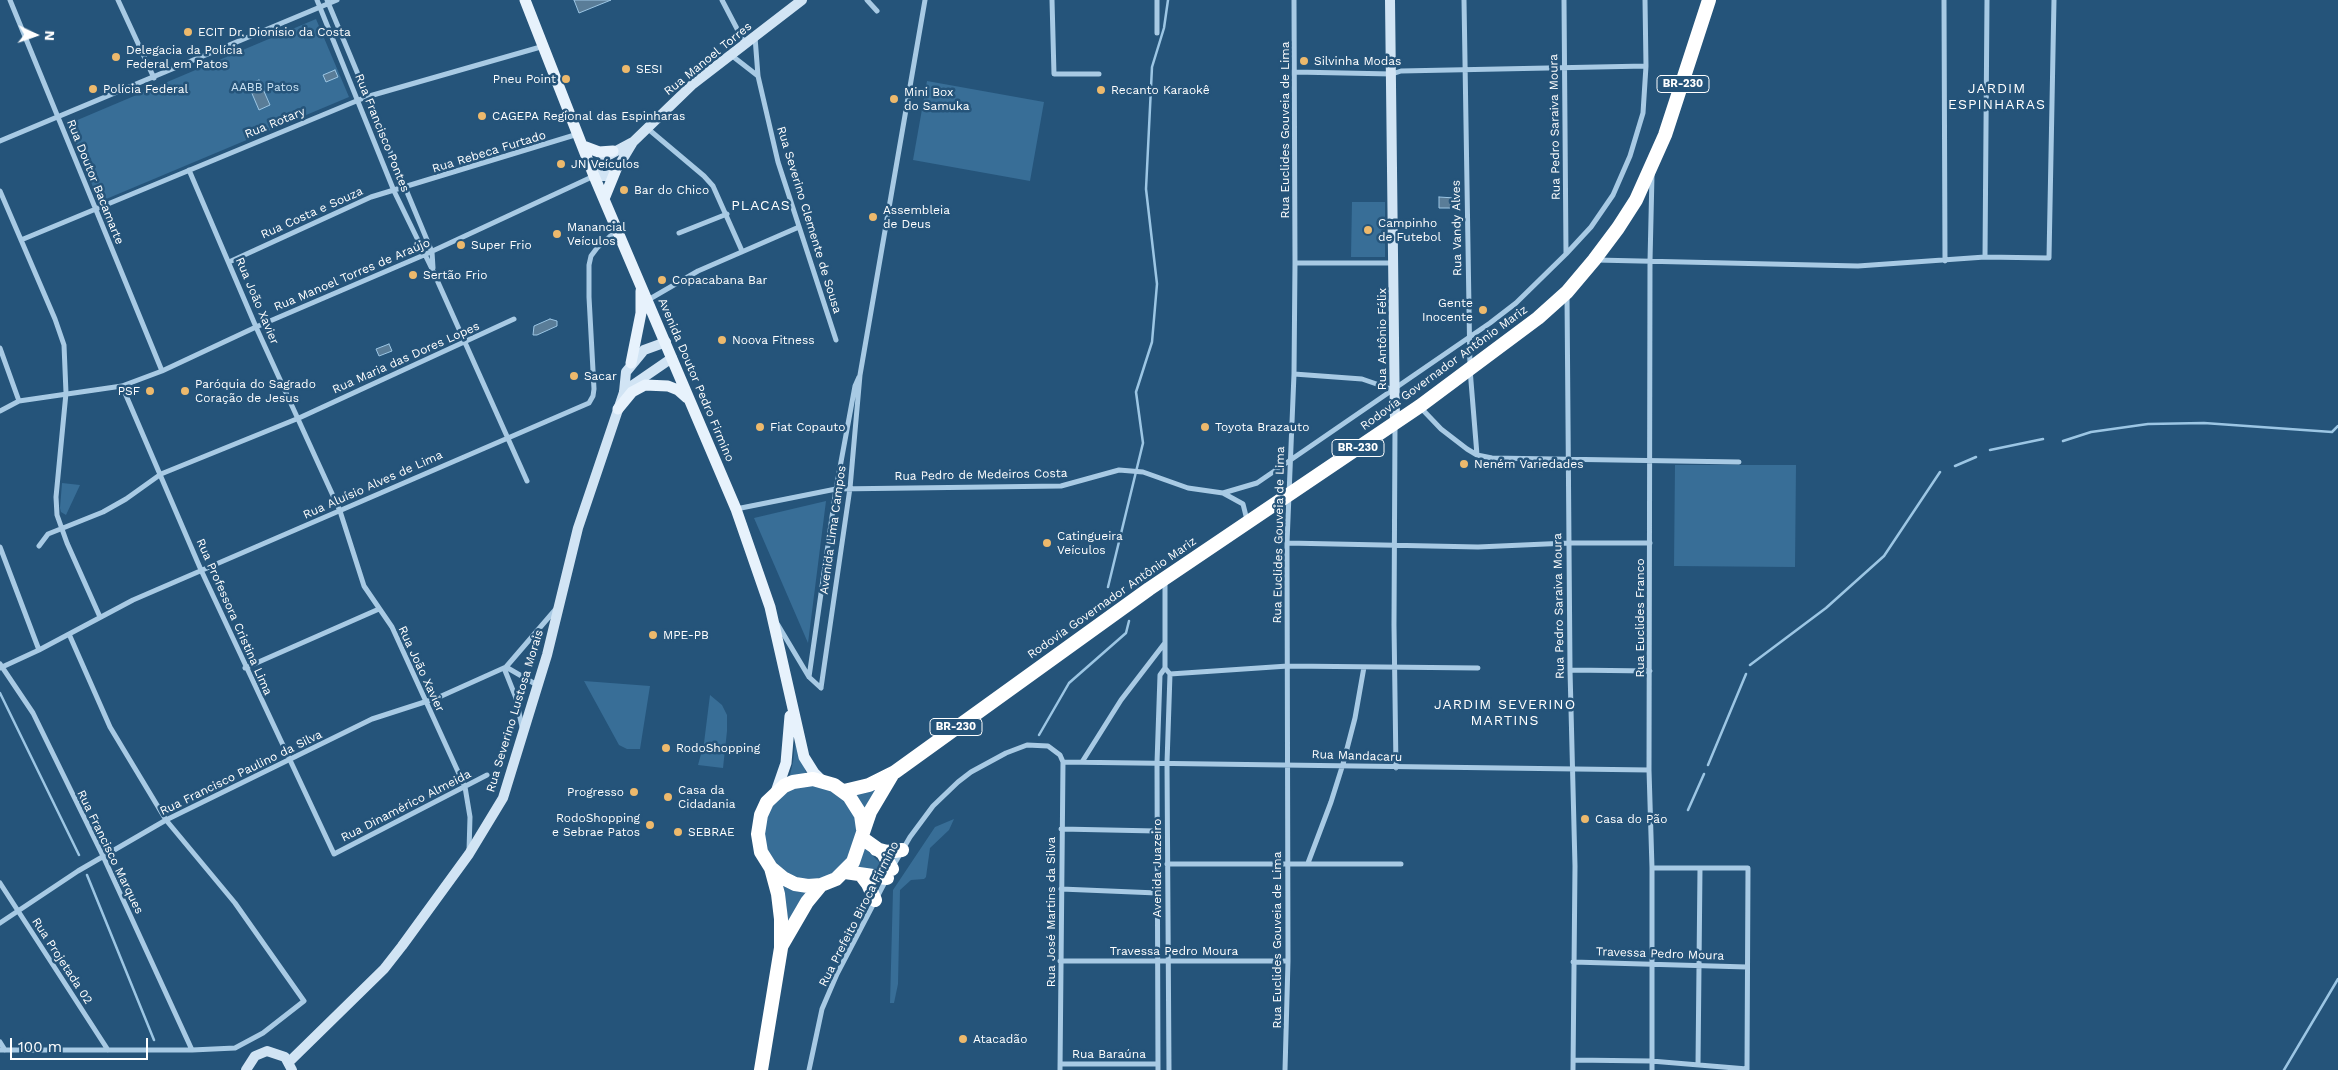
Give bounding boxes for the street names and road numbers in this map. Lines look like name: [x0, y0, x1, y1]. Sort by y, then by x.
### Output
street label: Rua Manoel Torres: [661, 19, 755, 99]
street label: Rua Euclides Gouveia de Lima: [1278, 41, 1292, 219]
street label: Rua Pedro Saraiva Moura: [1547, 54, 1563, 200]
street label: Rua Francisco Pontes: [352, 72, 412, 194]
road number: BR-230: [1657, 76, 1709, 92]
street label: Rua Rotary: [243, 104, 307, 142]
street label: Rua Doutor Bacamarte: [63, 117, 127, 247]
street label: Rua Severino Clemente de Sousa: [774, 125, 844, 315]
street label: Rua Rebeca Furtado: [430, 128, 548, 176]
street label: Rua Vandy Alves: [1449, 180, 1465, 276]
street label: Rua Costa e Souza: [259, 184, 365, 242]
street label: Rua Manoel Torres de Araújo: [272, 235, 432, 315]
street label: Rua João Xavier: [232, 255, 282, 347]
street label: Rua Antônio Félix: [1375, 288, 1389, 390]
street label: Avenida Doutor Pedro Firmino: [655, 296, 737, 464]
street label: Rodovia Governador Antônio Mariz: [1358, 303, 1530, 433]
street label: Rua Maria das Dores Lopes: [330, 319, 482, 397]
road number: BR-230: [1332, 439, 1384, 456]
street label: Rua Euclides Gouveia de Lima: [1270, 446, 1288, 624]
street label: Rua Aluísio Alves de Lima: [301, 448, 445, 522]
street label: Avenida Lima Campos: [817, 465, 849, 595]
street label: Rua Pedro de Medeiros Costa: [894, 466, 1068, 484]
street label: Rua Pedro Saraiva Moura: [1551, 533, 1567, 679]
street label: Rodovia Governador Antônio Mariz: [1025, 534, 1199, 662]
street label: Rua Professora Cristina Lima: [193, 536, 275, 698]
street label: Rua Euclides Franco: [1633, 558, 1647, 678]
street label: Rua João Xavier: [395, 624, 447, 714]
street label: Rua Severino Lustosa Morais: [483, 628, 547, 794]
road number: BR-230: [930, 719, 982, 736]
street label: Rua Francisco Paulino da Silva: [157, 727, 325, 819]
street label: Rua Mandacaru: [1311, 747, 1403, 765]
street label: Rua Dinamérico Almeida: [339, 767, 473, 845]
street label: Rua Francisco Marques: [74, 788, 146, 916]
street label: Avenida Juazeiro: [1150, 819, 1164, 917]
street label: Rua José Martins da Silva: [1044, 837, 1058, 987]
street label: Rua Prefeito Biroca Firmino: [816, 839, 902, 989]
street label: Rua Euclides Gouveia de Lima: [1270, 851, 1284, 1029]
street label: Rua Projetada 02: [29, 915, 95, 1007]
street label: Travessa Pedro Moura: [1110, 944, 1238, 958]
street label: Travessa Pedro Moura: [1596, 945, 1724, 963]
street label: Rua Baraúna: [1072, 1047, 1146, 1061]

